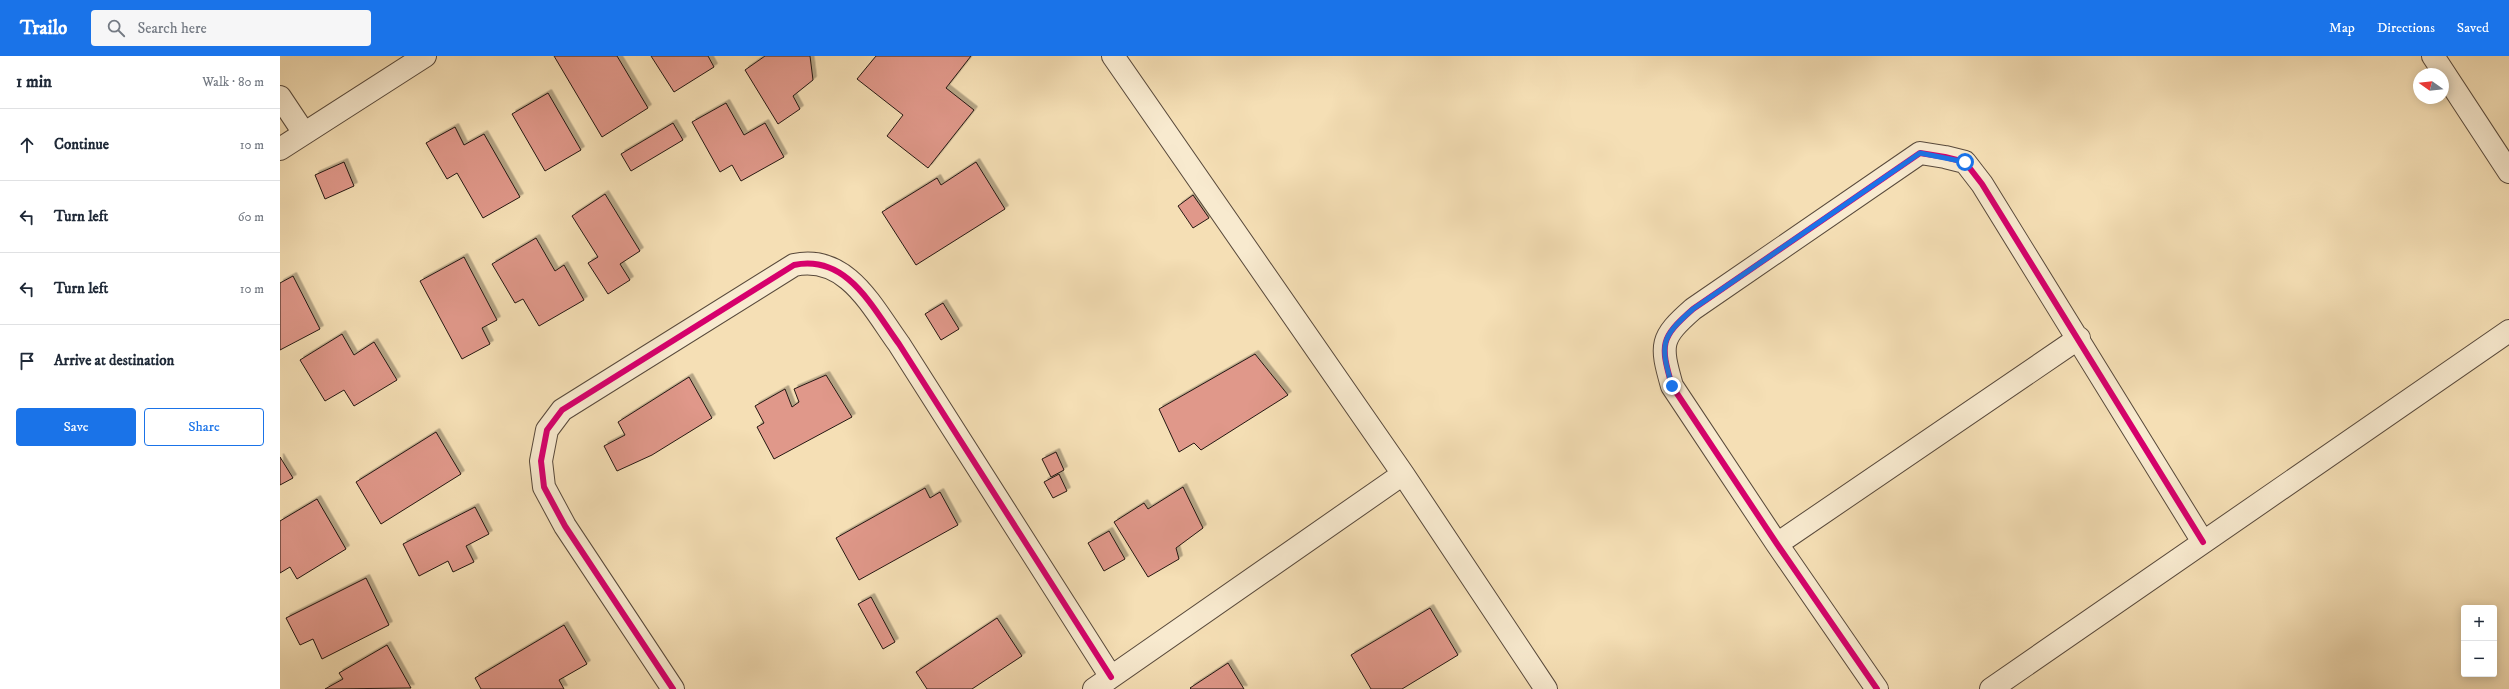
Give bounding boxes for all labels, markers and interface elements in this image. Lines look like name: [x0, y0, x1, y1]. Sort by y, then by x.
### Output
search box: [91, 10, 371, 46]
text: Trailo: [20, 17, 67, 40]
icon: search: [105, 17, 127, 39]
text: Search here: [137, 19, 207, 38]
text: Map: [2329, 19, 2355, 37]
text: Directions: [2377, 19, 2435, 37]
text: Saved: [2457, 19, 2489, 37]
north arrow: [2413, 68, 2449, 104]
text: 1 min: [16, 71, 52, 93]
text: Walk · 80 m: [202, 74, 264, 90]
icon: ahead: [16, 134, 38, 156]
text: Continue: [54, 135, 109, 154]
text: 10 m: [240, 137, 264, 153]
route start: [1956, 153, 1974, 171]
icon: left: [16, 206, 38, 228]
text: Turn left: [54, 207, 108, 226]
text: 60 m: [238, 209, 264, 225]
icon: left: [16, 278, 38, 300]
text: Turn left: [54, 279, 108, 298]
text: 10 m: [240, 281, 264, 297]
icon: arrive: [16, 350, 38, 372]
text: Arrive at destination: [54, 351, 174, 370]
route end: [1663, 377, 1681, 395]
button: Save: [16, 408, 136, 446]
button: Share: [144, 408, 264, 446]
map controls: [2461, 605, 2497, 677]
button: +: [2461, 605, 2497, 641]
button: −: [2461, 641, 2497, 677]

